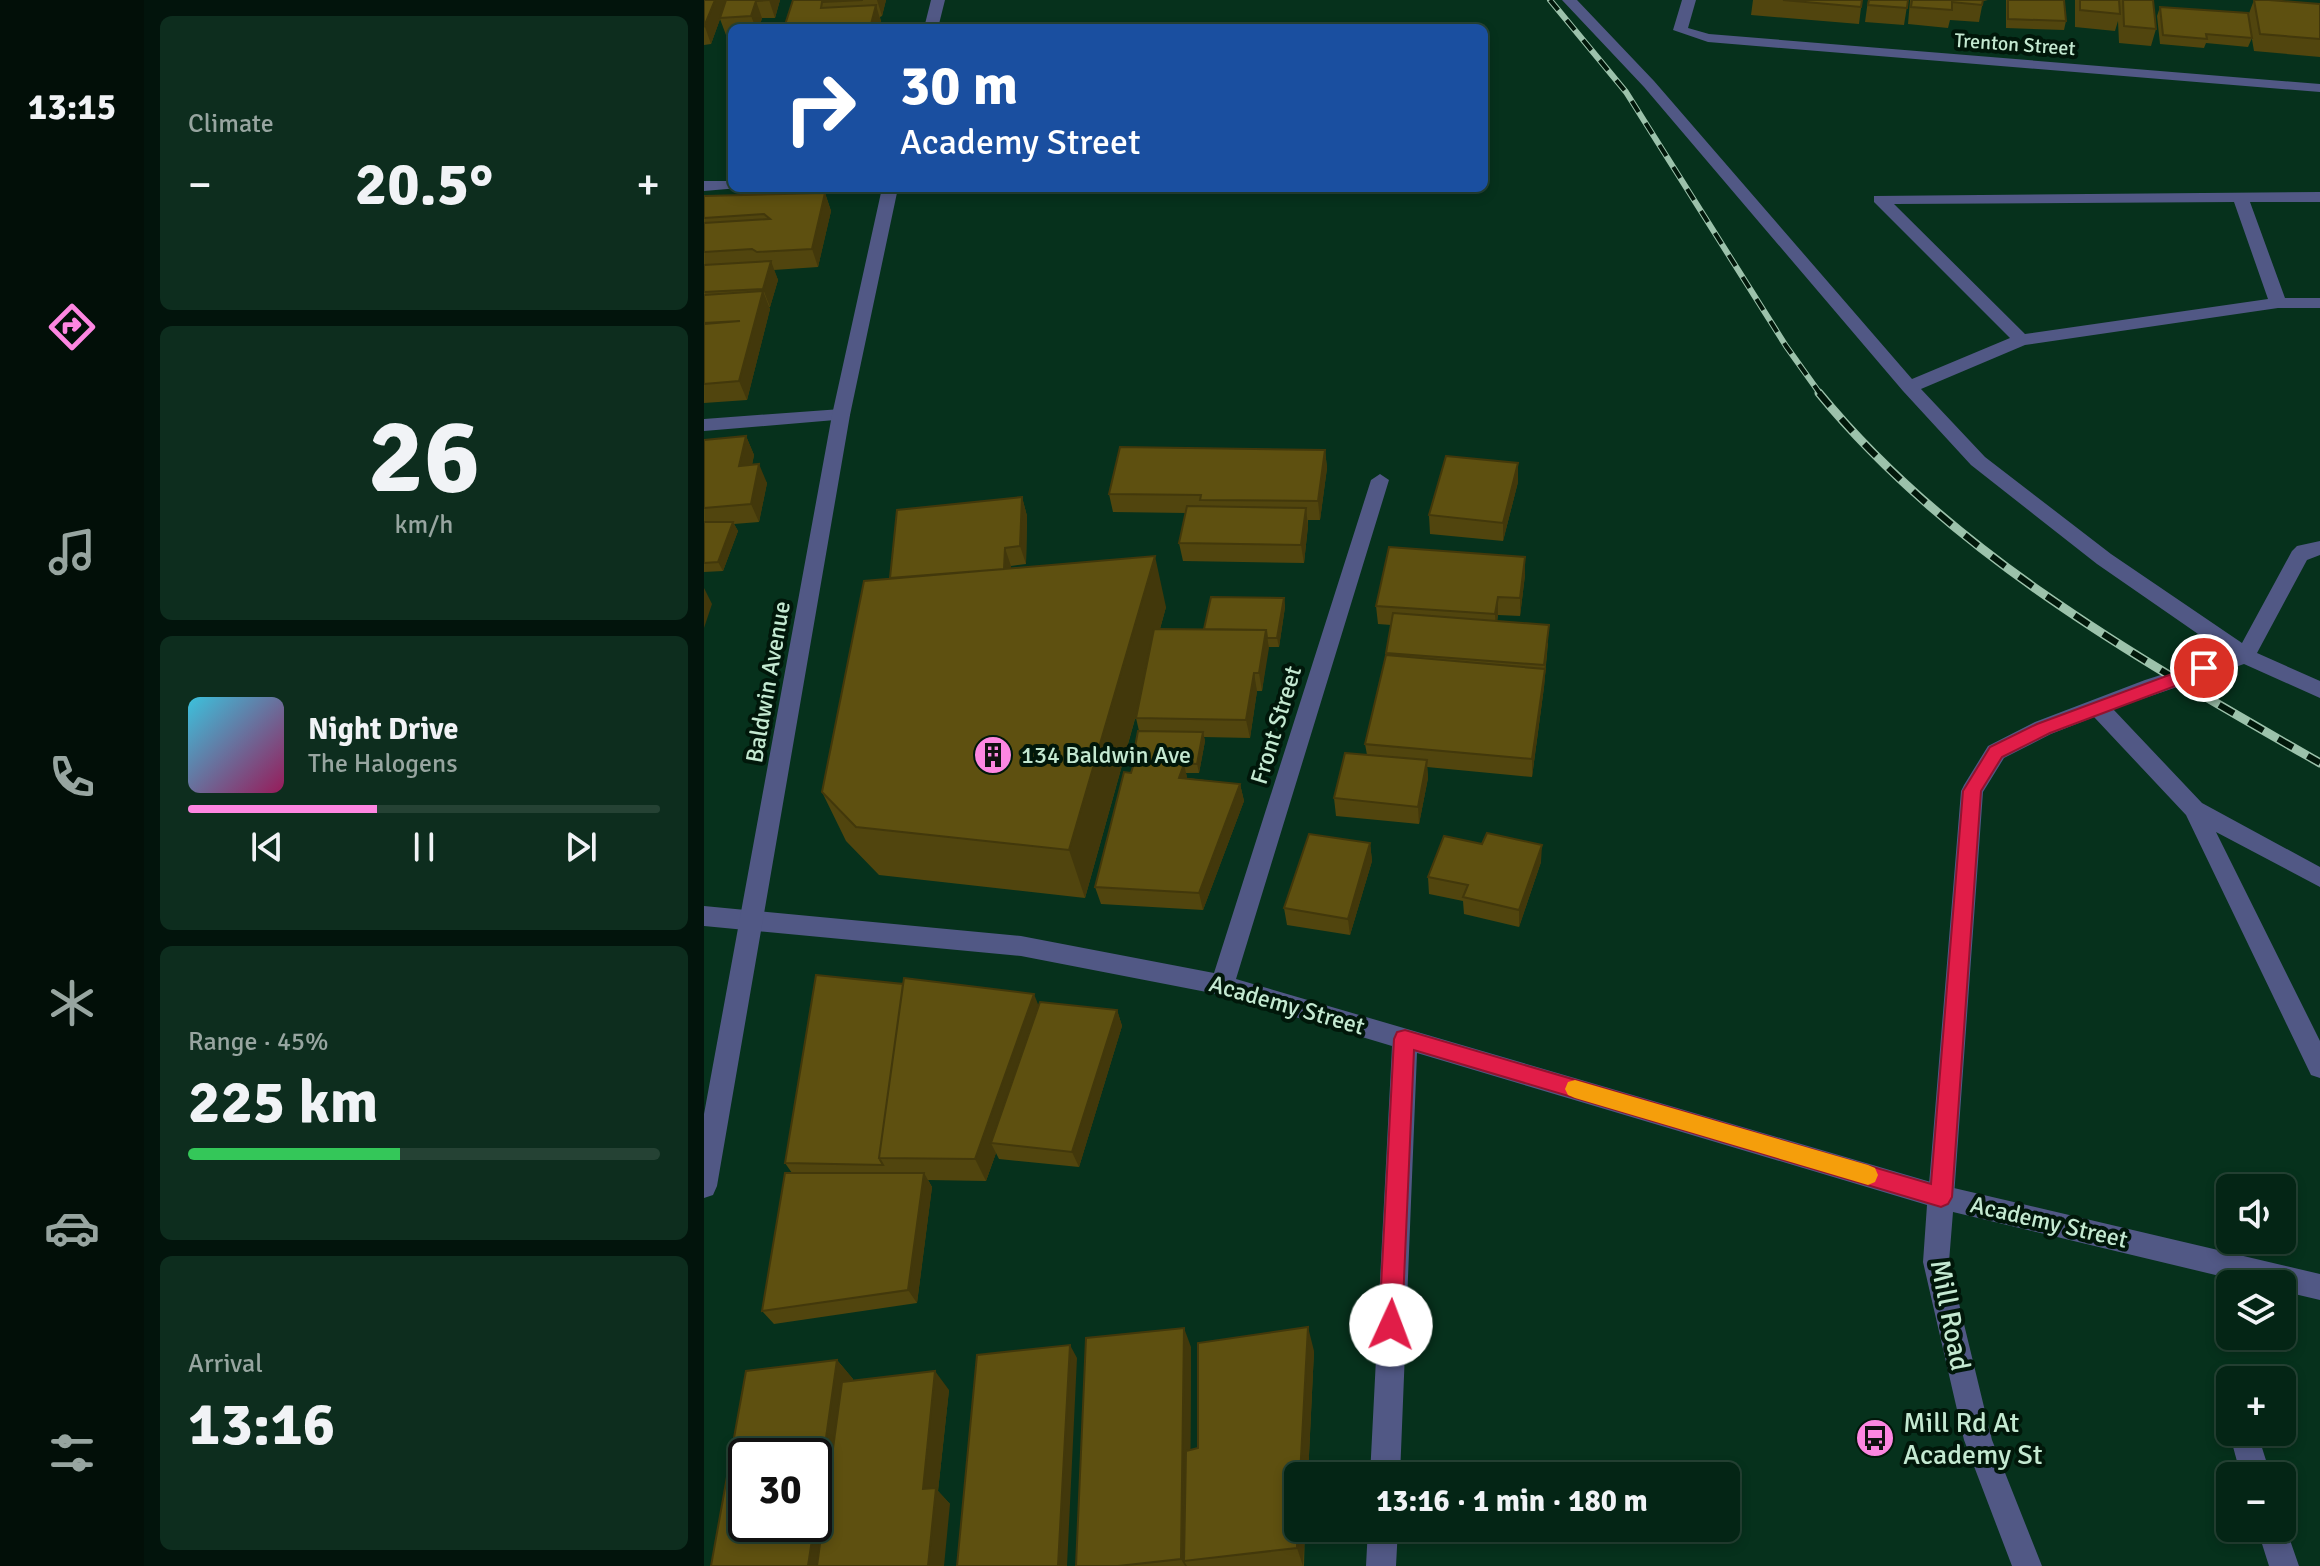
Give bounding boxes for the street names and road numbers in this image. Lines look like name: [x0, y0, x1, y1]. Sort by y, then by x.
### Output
street label: Trenton Street: [1954, 28, 2076, 61]
street label: Baldwin Avenue: [739, 599, 797, 765]
street label: Front Street: [1244, 662, 1308, 788]
street label: Academy Street: [1206, 968, 1368, 1042]
street label: Academy Street: [1967, 1189, 2131, 1255]
street label: Mill Road: [1923, 1257, 1977, 1374]

